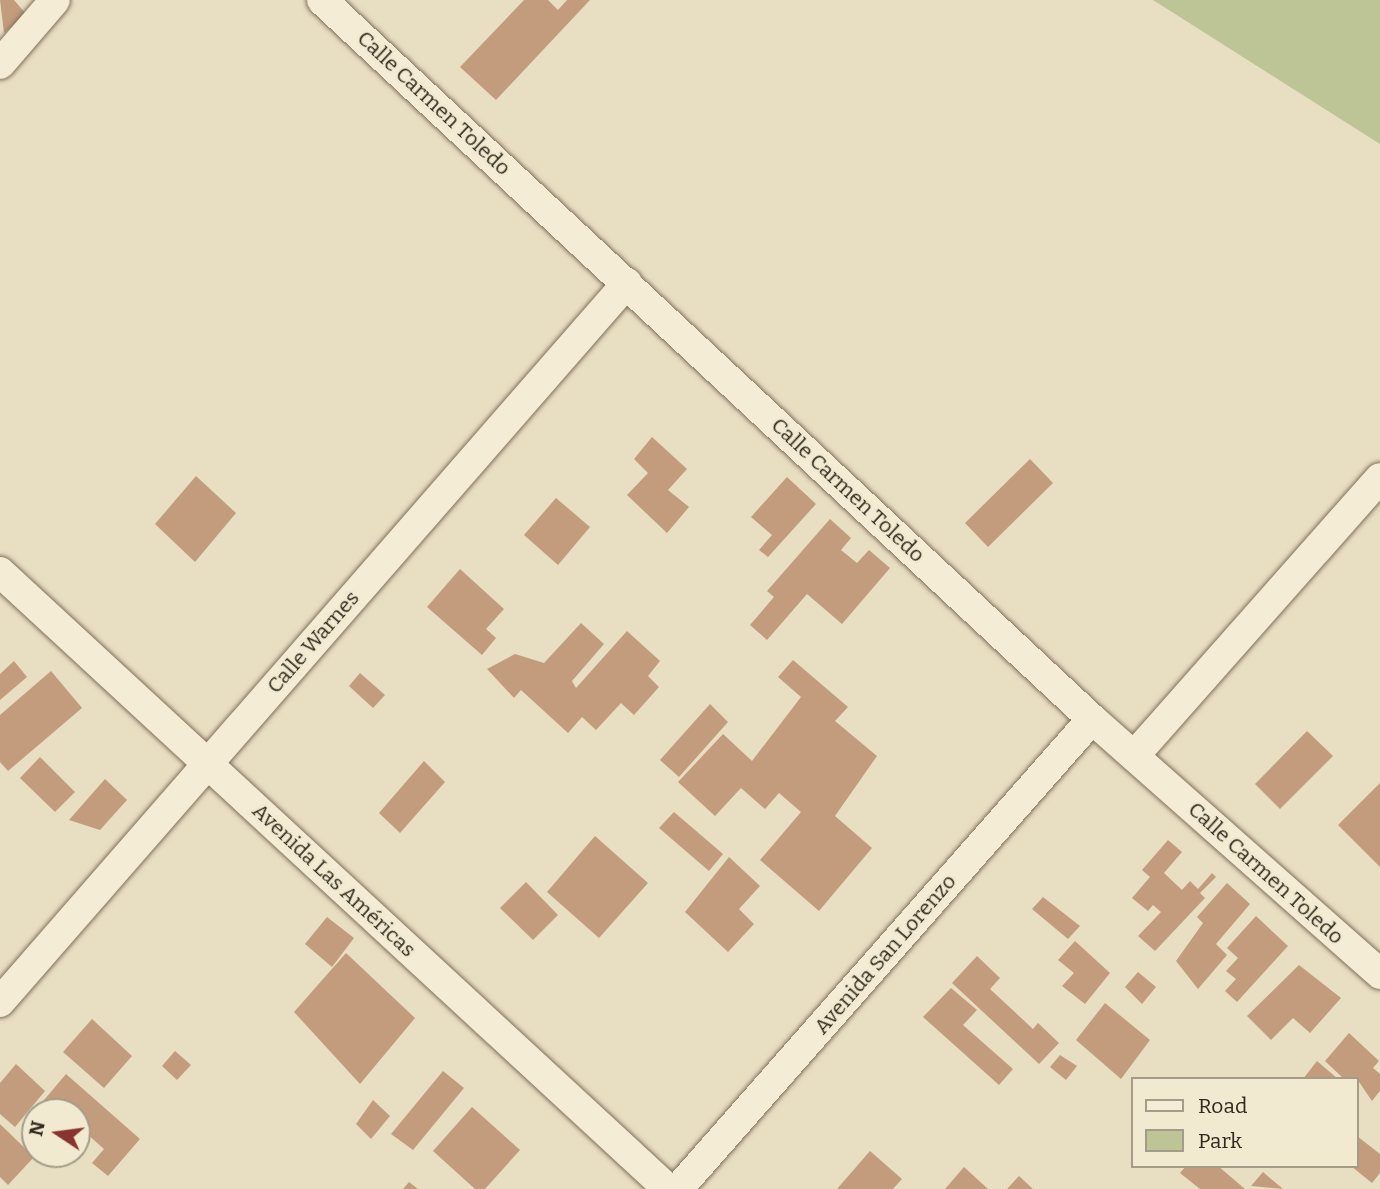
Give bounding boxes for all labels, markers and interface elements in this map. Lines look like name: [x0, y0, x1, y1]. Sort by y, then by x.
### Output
street label: Calle Carmen Toledo: [352, 25, 516, 181]
street label: Calle Carmen Toledo: [766, 412, 930, 568]
street label: Calle Warnes: [262, 586, 364, 698]
street label: Calle Carmen Toledo: [1183, 797, 1349, 949]
street label: Avenida Las Américas: [247, 798, 421, 962]
street label: Avenida San Lorenzo: [809, 869, 961, 1039]
legend: [1132, 1077, 1359, 1168]
text: Road: [1198, 1093, 1247, 1119]
north arrow: [21, 1098, 91, 1168]
text: N: [24, 1119, 50, 1138]
text: Park: [1198, 1128, 1242, 1154]

